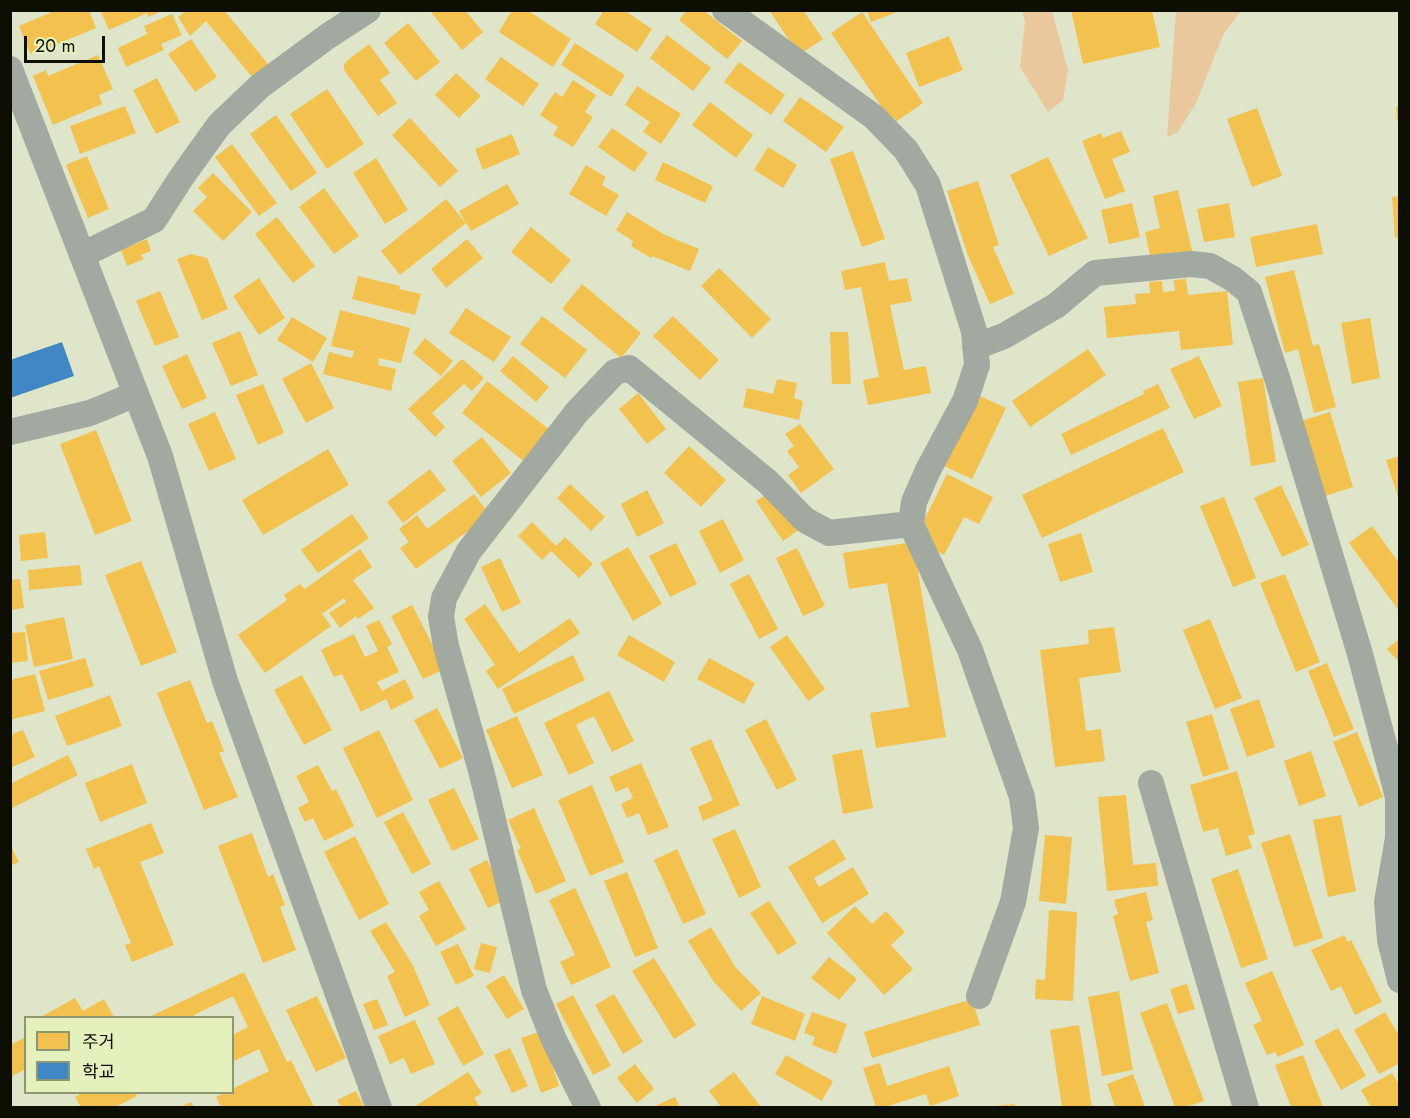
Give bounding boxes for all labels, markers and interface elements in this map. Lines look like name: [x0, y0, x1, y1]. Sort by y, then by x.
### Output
scale bar: [27, 24, 108, 62]
text: 20 m: [35, 33, 75, 59]
legend: [24, 1016, 234, 1094]
text: 주거: [82, 1029, 115, 1055]
text: 학교: [82, 1059, 115, 1085]

